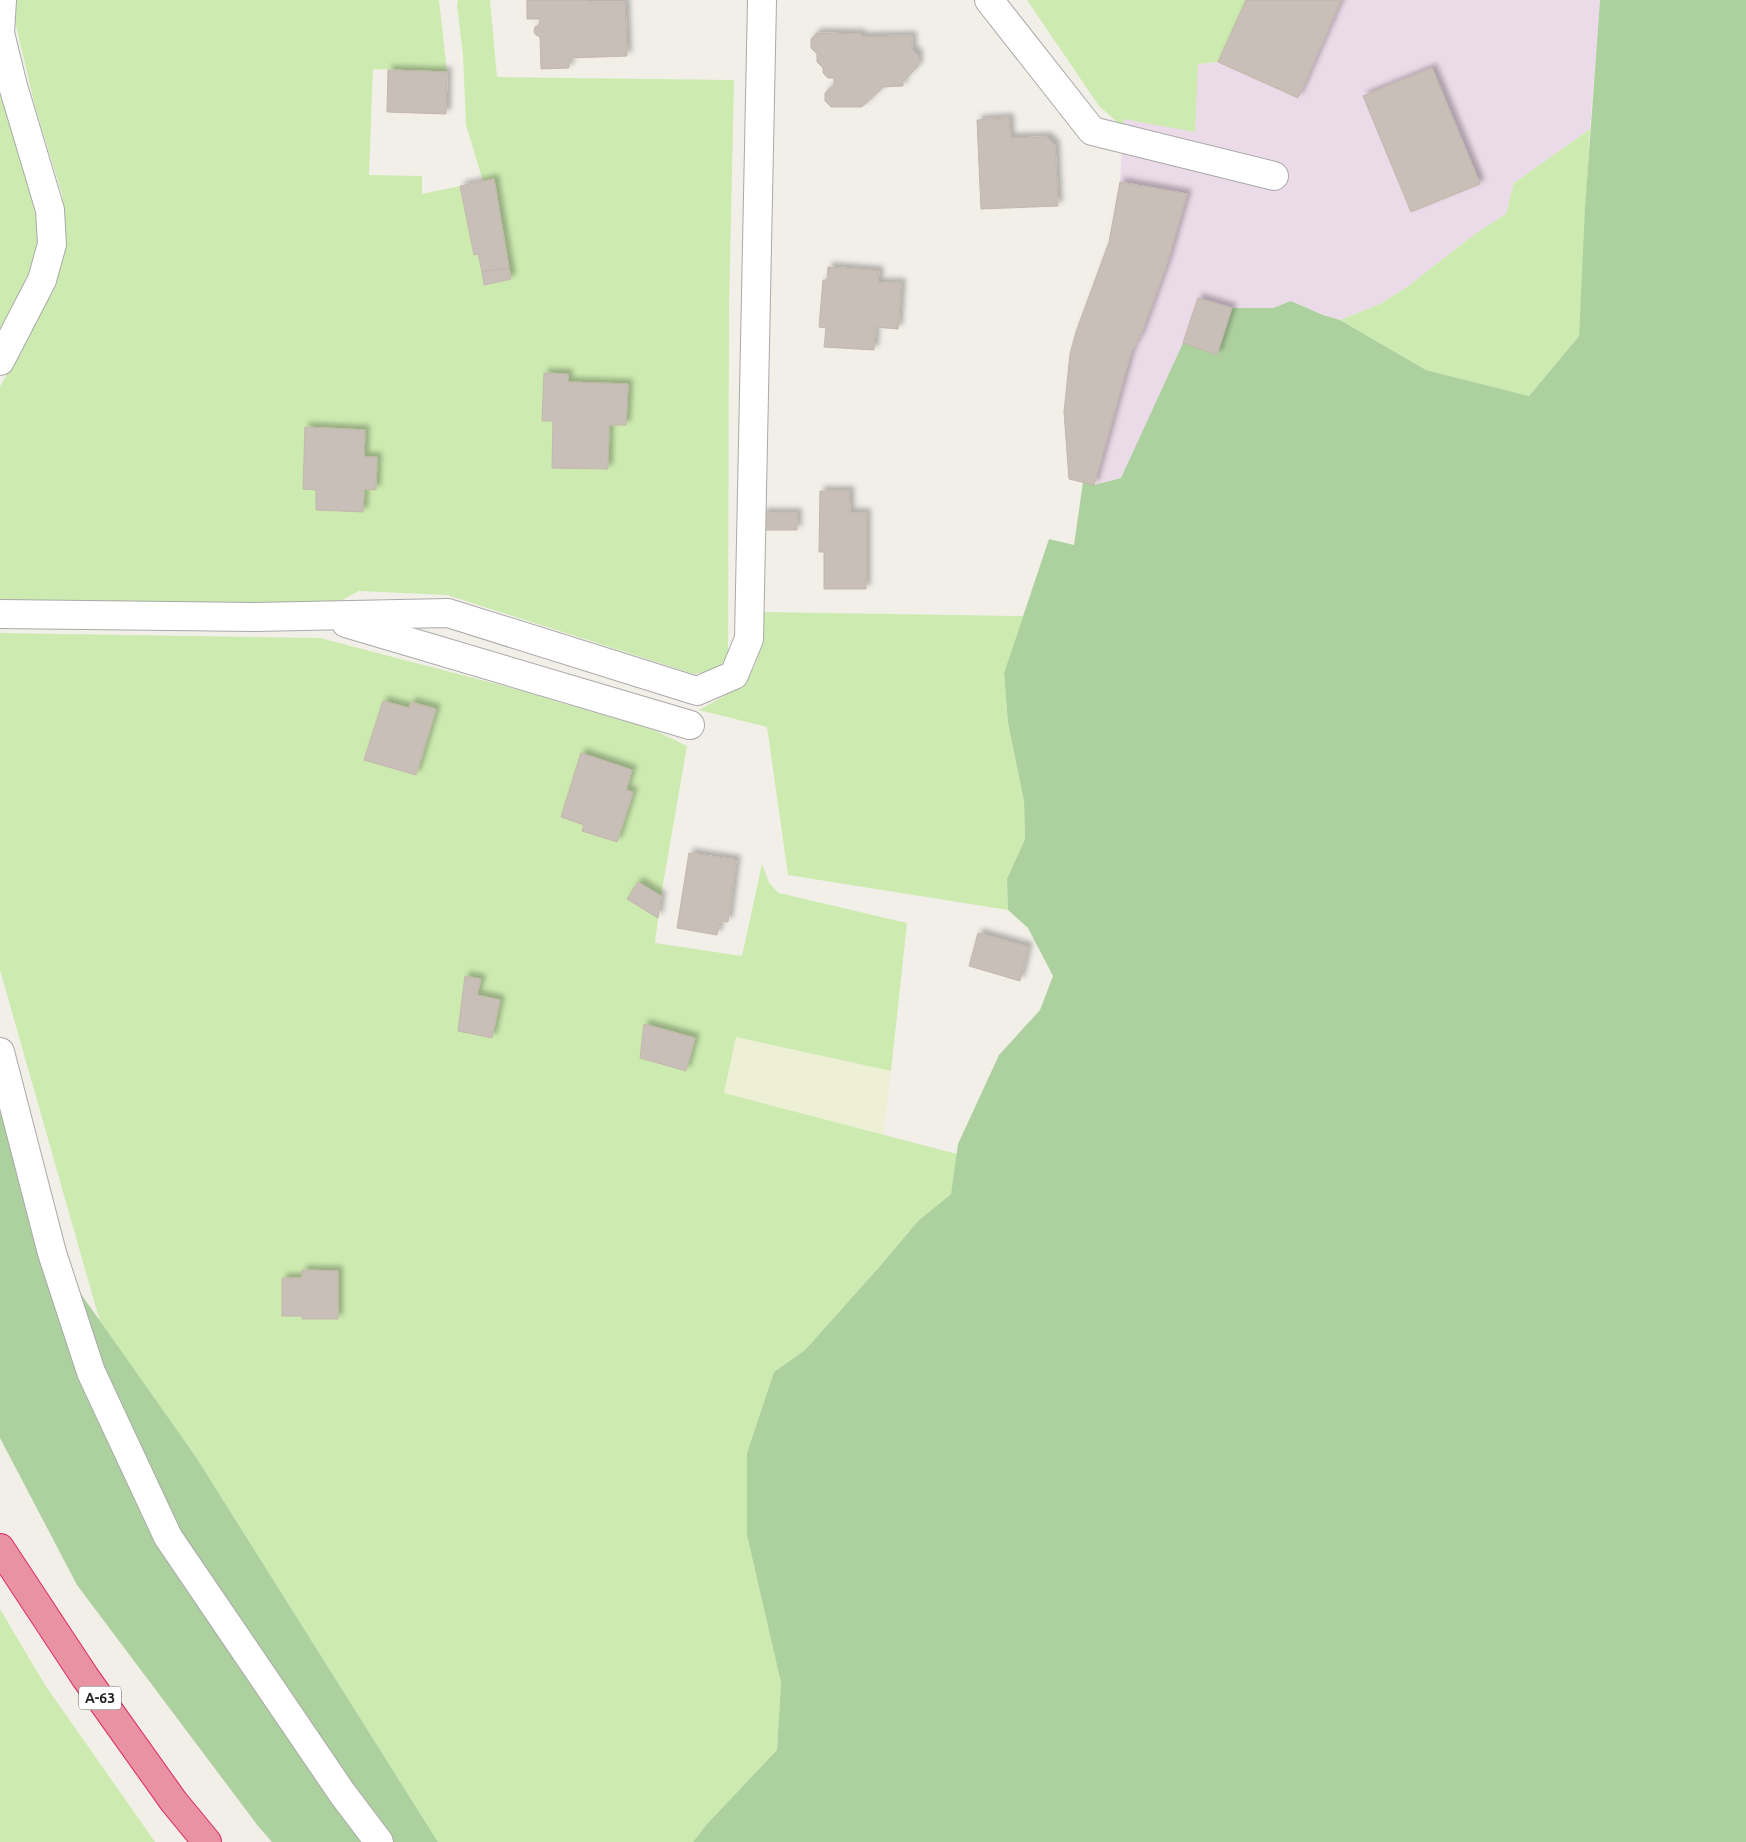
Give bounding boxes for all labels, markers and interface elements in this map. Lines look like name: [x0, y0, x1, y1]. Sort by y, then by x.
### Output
road number: A-63: [79, 1686, 121, 1710]

